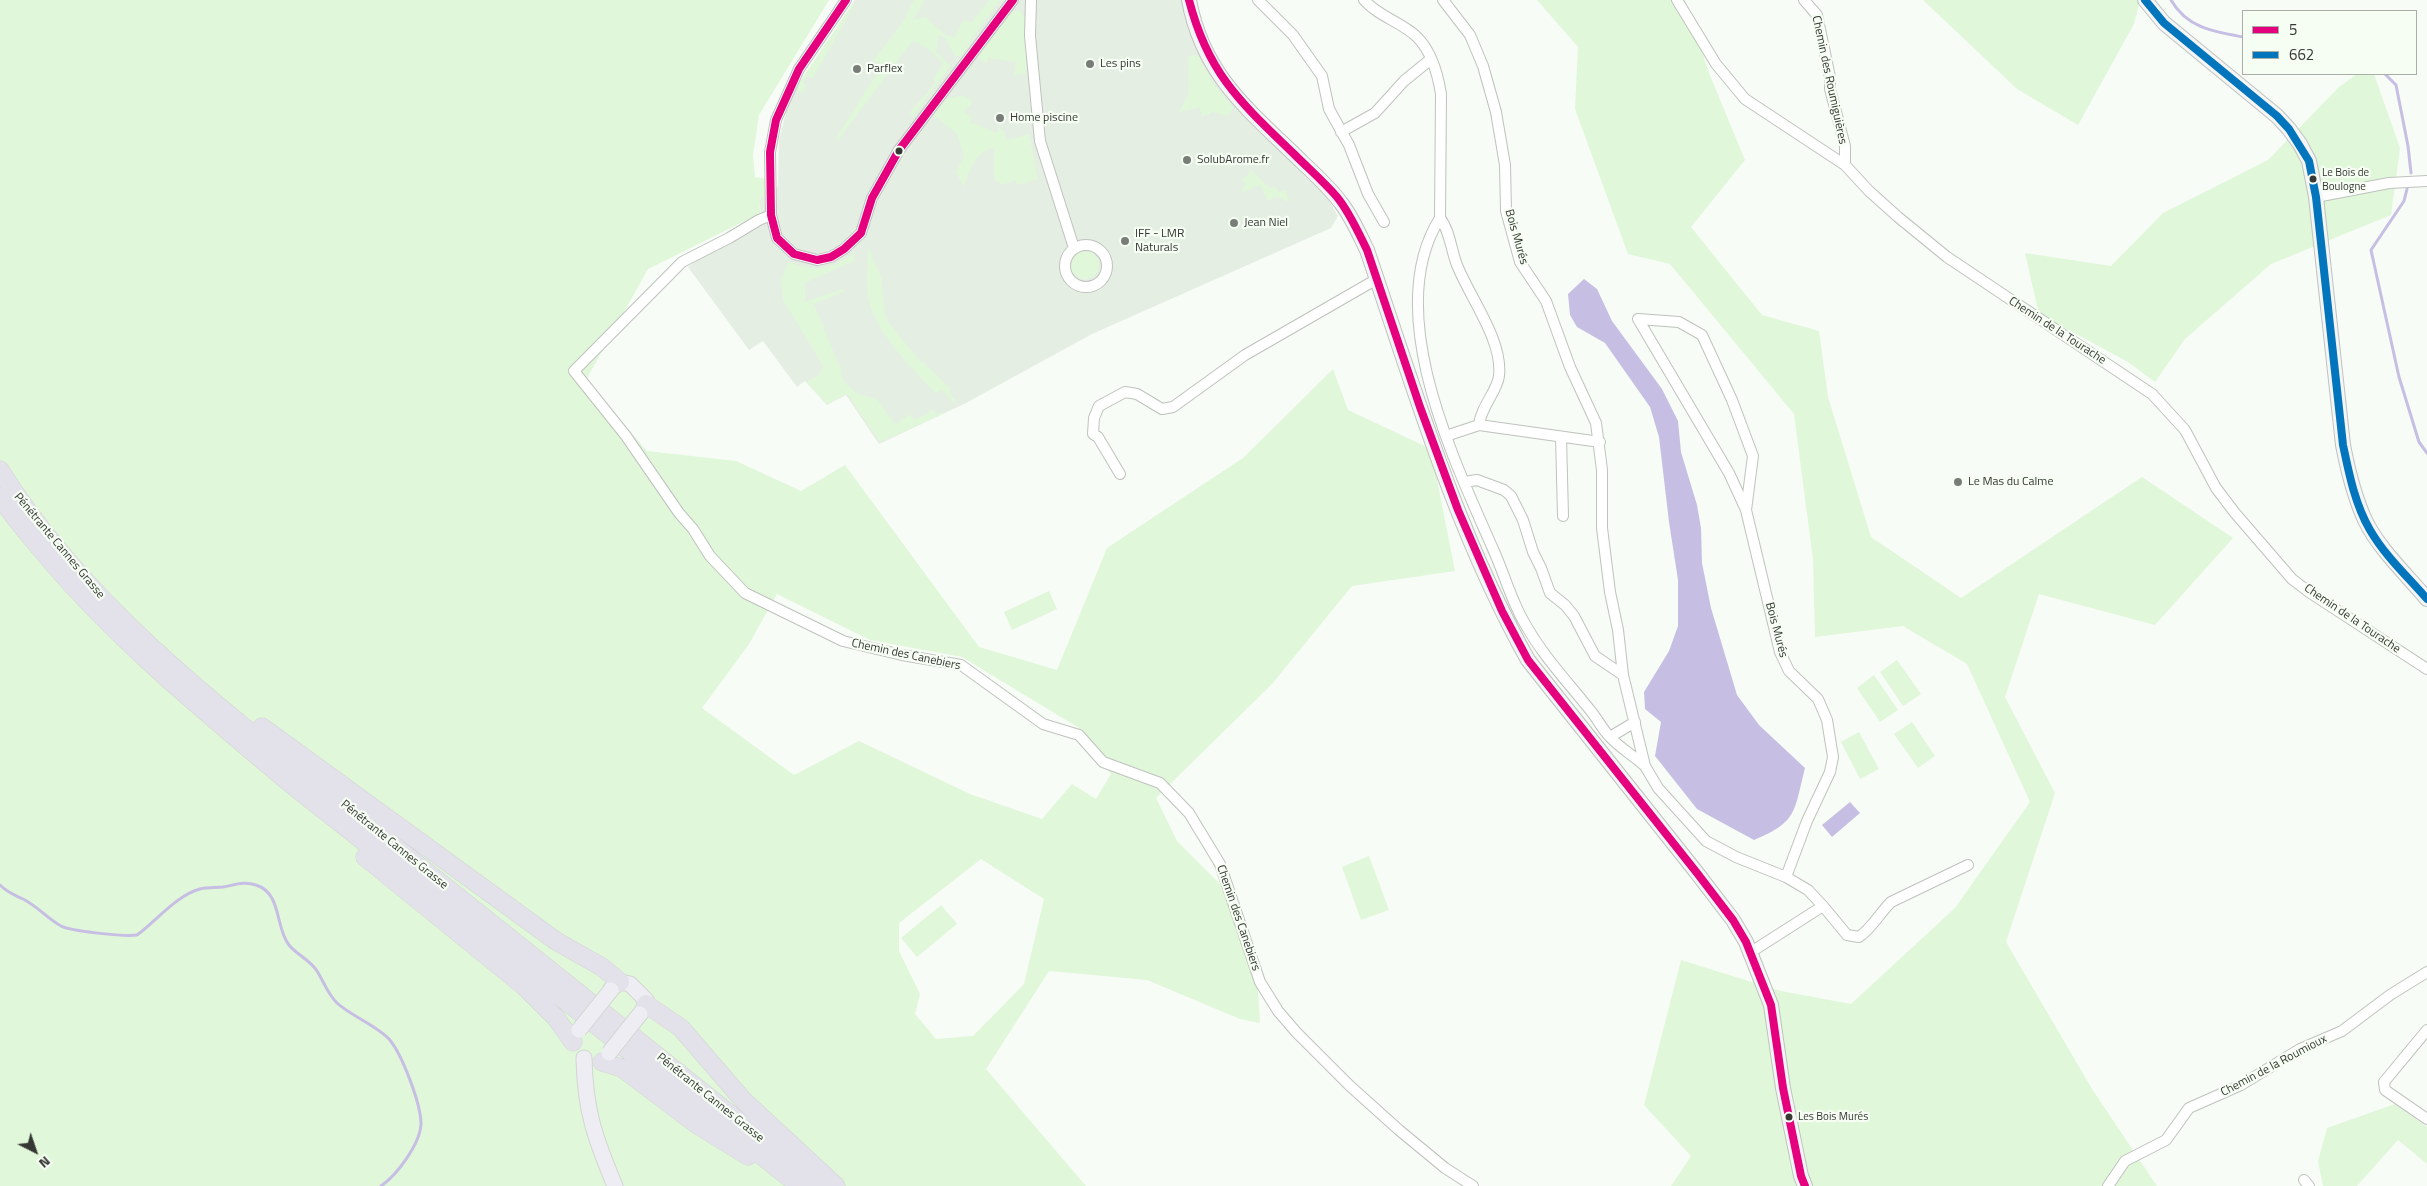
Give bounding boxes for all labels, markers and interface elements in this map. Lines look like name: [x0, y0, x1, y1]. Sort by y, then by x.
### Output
legend: [2242, 10, 2417, 75]
street label: Chemin des Roumiguières: [1808, 14, 1850, 146]
text: 5: [2289, 18, 2297, 41]
text: 662: [2289, 43, 2314, 66]
place label: Les pins: [1100, 57, 1141, 71]
marker: Les pins: [1084, 58, 1096, 70]
place label: Parflex: [867, 62, 902, 76]
marker: Parflex: [851, 63, 863, 75]
place label: Home piscine: [1010, 111, 1078, 125]
marker: Home piscine: [994, 112, 1006, 124]
unlabelled marker: [894, 146, 904, 156]
place label: SolubArome.fr: [1197, 153, 1269, 167]
marker: SolubArome.fr: [1181, 154, 1193, 166]
place label: Le Bois de Boulogne: [2322, 166, 2369, 192]
marker: Le Bois de Boulogne: [2308, 174, 2318, 184]
street label: Bois Murés: [1501, 208, 1531, 266]
place label: Jean Niel: [1244, 216, 1288, 230]
marker: Jean Niel: [1228, 217, 1240, 229]
place label: IFF - LMR Naturals: [1135, 227, 1184, 255]
marker: IFF - LMR Naturals: [1119, 235, 1131, 247]
street label: Chemin de la Tourache: [2006, 294, 2108, 368]
place label: Le Mas du Calme: [1968, 475, 2053, 489]
marker: Le Mas du Calme: [1952, 476, 1964, 488]
street label: Pénétrante Cannes Grasse: [10, 490, 108, 602]
street label: Chemin de la Tourache: [2301, 581, 2403, 657]
street label: Bois Murés: [1762, 601, 1790, 659]
street label: Chemin des Canebiers: [850, 636, 962, 674]
street label: Pénétrante Cannes Grasse: [337, 797, 451, 893]
street label: Chemin des Canebiers: [1213, 863, 1263, 973]
street label: Chemin de la Roumioux: [2219, 1032, 2329, 1100]
street label: Pénétrante Cannes Grasse: [653, 1050, 767, 1146]
place label: Les Bois Murés: [1798, 1110, 1868, 1124]
marker: Les Bois Murés: [1784, 1112, 1794, 1122]
north arrow: [10, 1126, 60, 1176]
text: N: [35, 1152, 56, 1174]

